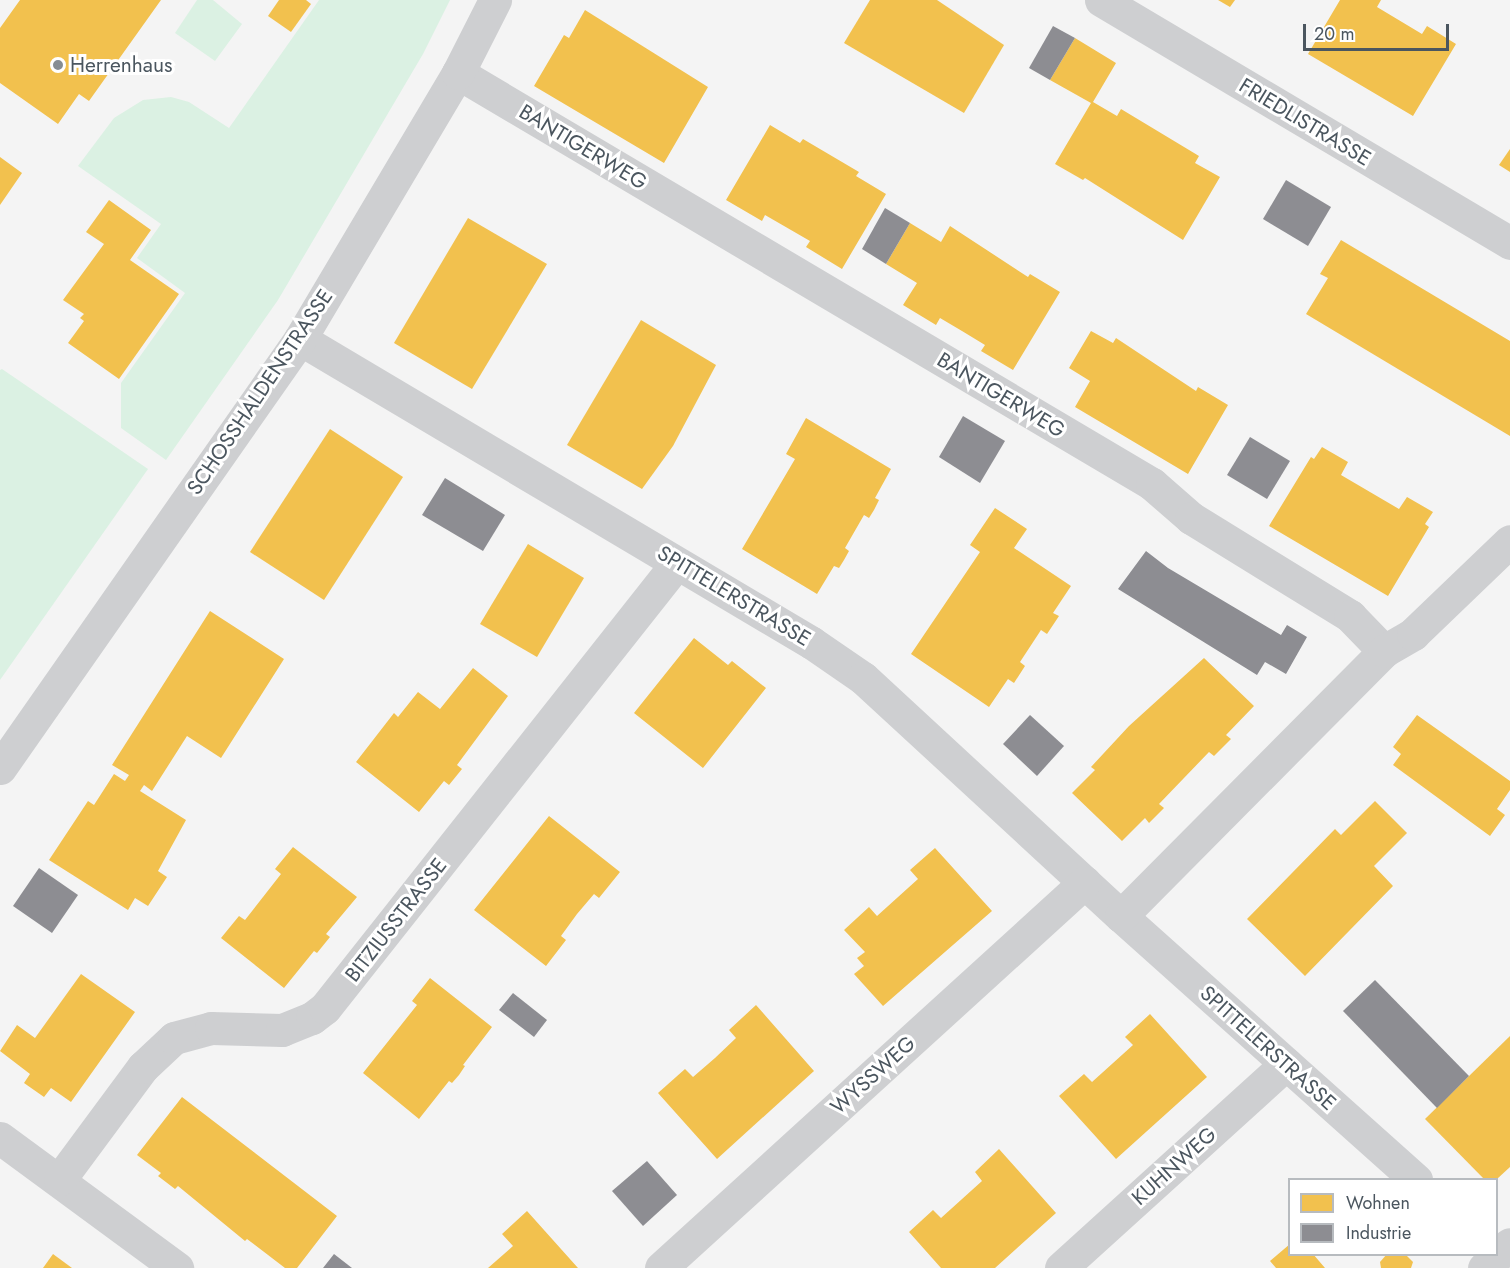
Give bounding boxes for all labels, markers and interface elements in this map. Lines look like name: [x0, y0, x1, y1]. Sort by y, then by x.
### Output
scale bar: [1306, 12, 1452, 50]
text: 20 m: [1314, 21, 1354, 47]
place label: Herrenhaus: [70, 52, 172, 78]
marker: Herrenhaus: [51, 58, 65, 72]
street label: FRIEDLISTRASSE: [1235, 73, 1375, 171]
street label: BANTIGERWEG: [515, 99, 651, 195]
street label: SCHOSSHALDENSTRASSE: [182, 284, 338, 500]
street label: BANTIGERWEG: [933, 347, 1069, 443]
street label: SPITTELERSTRASSE: [653, 540, 815, 652]
street label: BITZIUSSTRASSE: [340, 853, 452, 987]
street label: SPITTELERSTRASSE: [1195, 980, 1341, 1116]
street label: WYSSWEG: [826, 1030, 920, 1120]
street label: KUHNWEG: [1127, 1122, 1221, 1210]
legend: [1288, 1178, 1498, 1256]
text: Wohnen: [1346, 1190, 1410, 1216]
text: Industrie: [1346, 1220, 1411, 1246]

